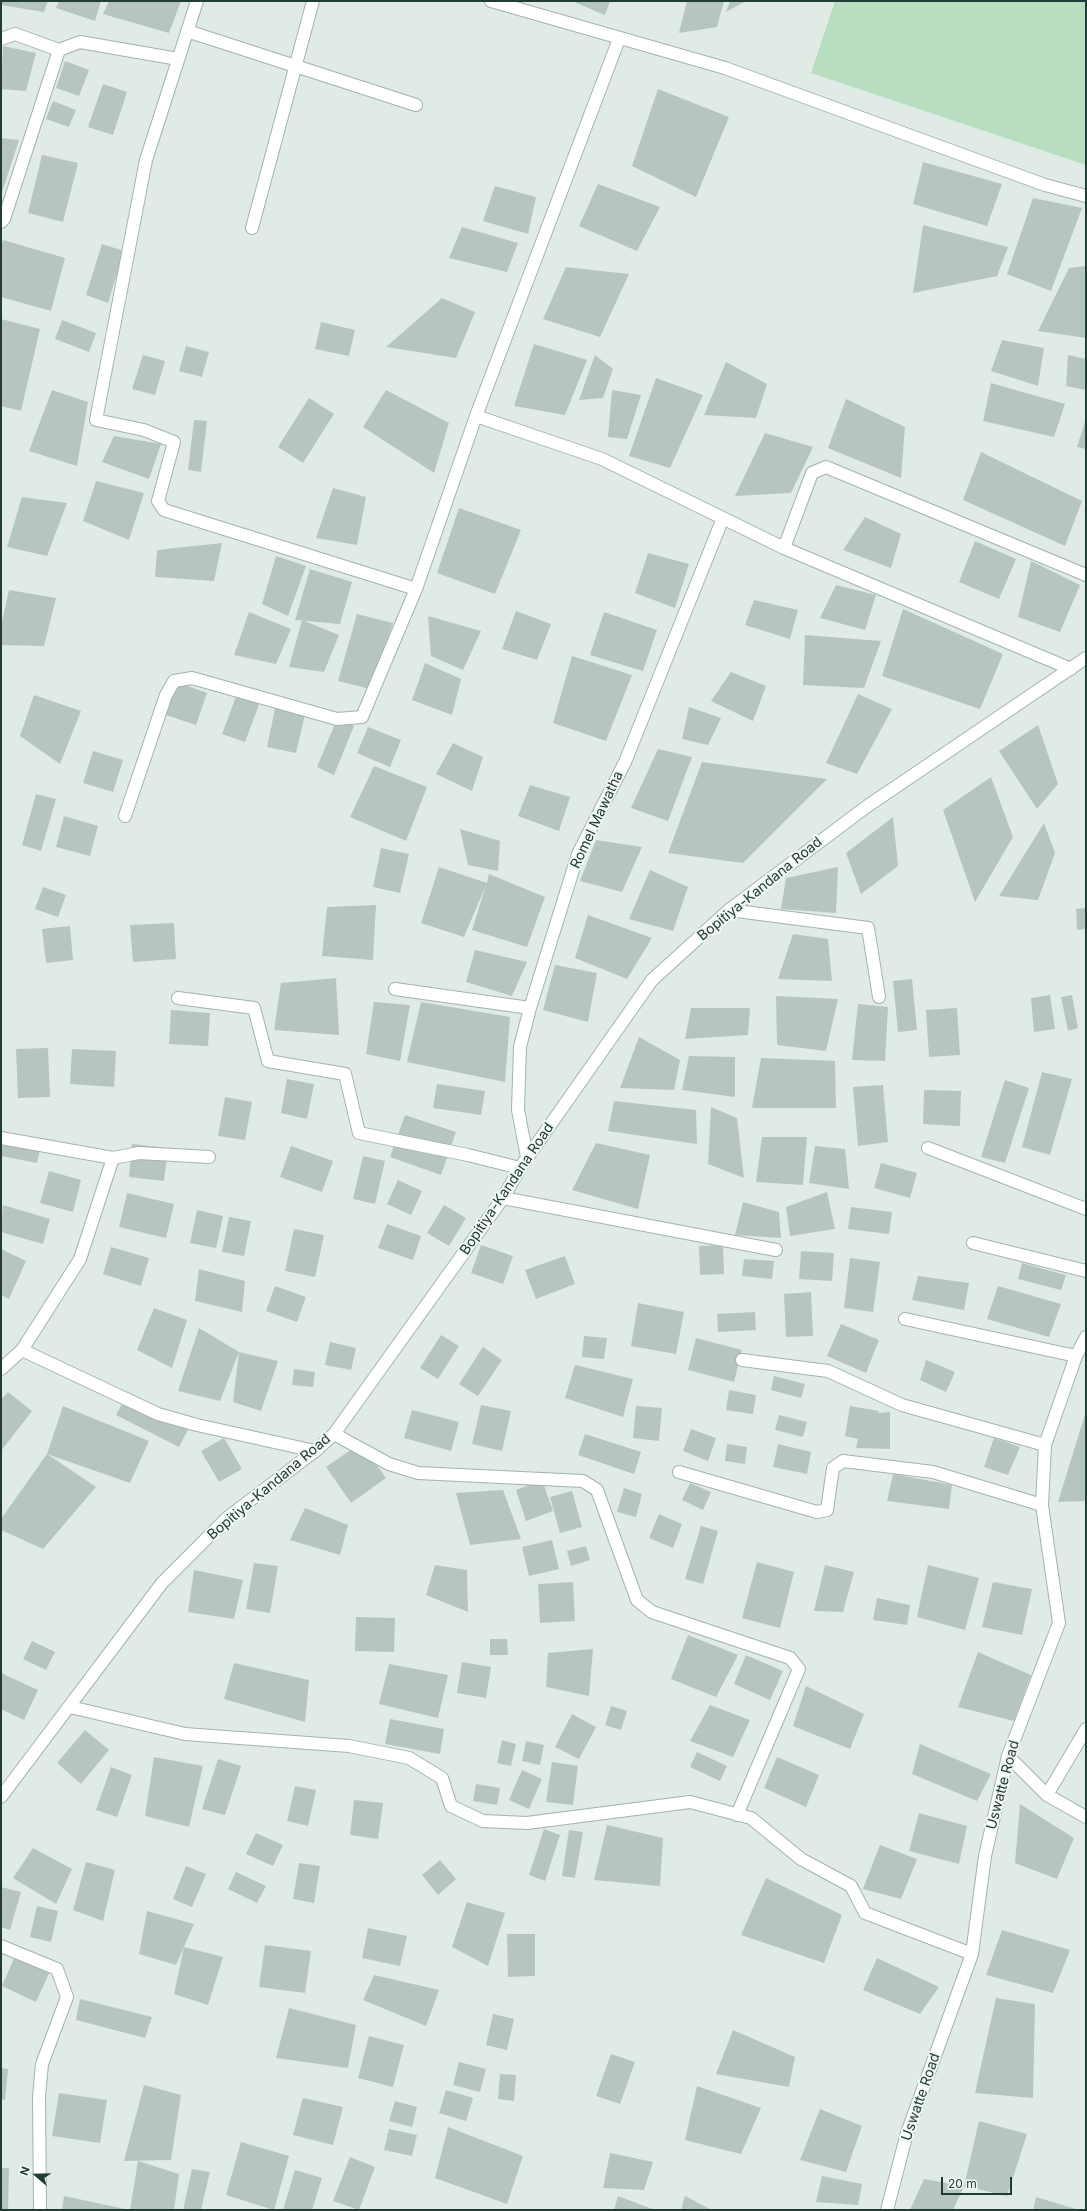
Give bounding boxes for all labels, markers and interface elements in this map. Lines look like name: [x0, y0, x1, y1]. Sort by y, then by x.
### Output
street label: Romel Mawatha: [567, 769, 627, 871]
street label: Bopitiya-Kandana Road: [694, 834, 826, 944]
street label: Bopitiya-Kandana Road: [457, 1120, 557, 1258]
street label: Bopitiya-Kandana Road: [204, 1431, 334, 1543]
street label: Uswatte Road: [983, 1739, 1023, 1831]
street label: Uswatte Road: [898, 2051, 944, 2143]
north arrow: [16, 2155, 56, 2195]
text: N: [17, 2165, 33, 2177]
scale bar: [943, 2169, 1014, 2195]
text: 20 m: [948, 2176, 977, 2191]

